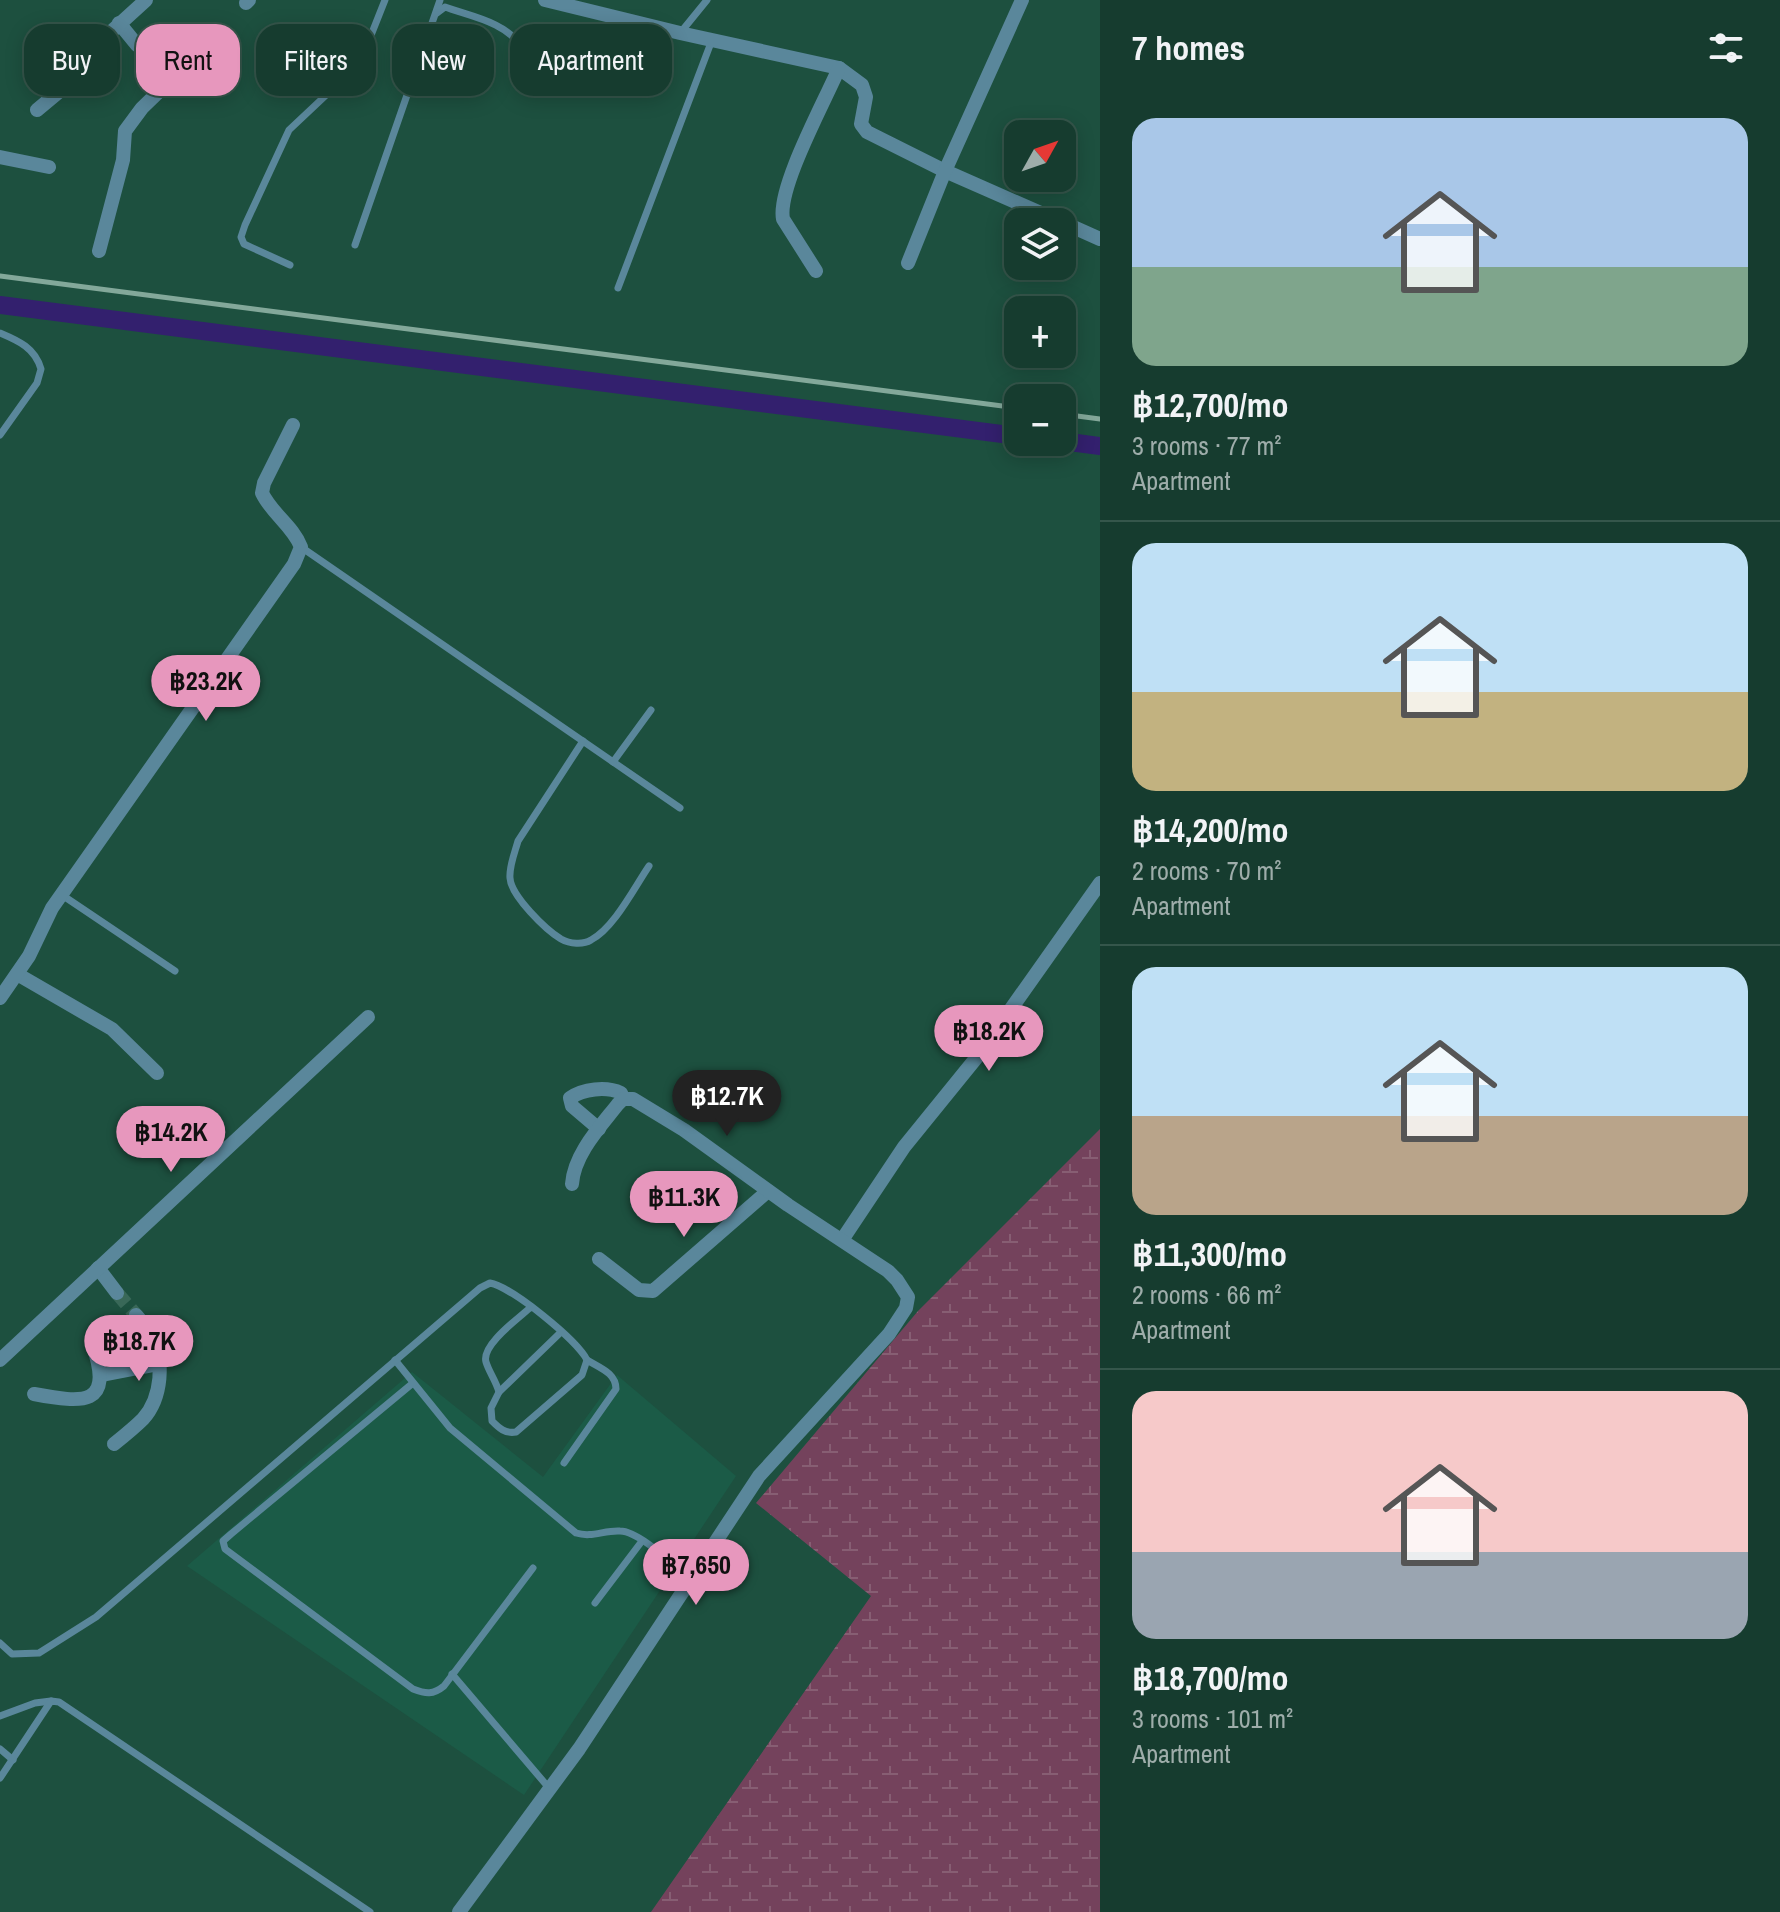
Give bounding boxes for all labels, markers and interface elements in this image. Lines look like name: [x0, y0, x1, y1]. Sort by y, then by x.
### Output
chip: Buy: [24, 24, 120, 96]
chip: Rent: [136, 24, 240, 96]
chip: Filters: [256, 24, 376, 96]
chip: New: [392, 24, 494, 96]
chip: Apartment: [510, 24, 672, 96]
text: 7 homes: [1132, 25, 1245, 71]
icon: filters: [1704, 26, 1748, 70]
north arrow: [1004, 120, 1076, 192]
map controls: [1004, 120, 1076, 456]
icon: home: [1368, 170, 1512, 314]
button: layers: [1004, 208, 1076, 280]
button: +: [1004, 296, 1076, 368]
text: ฿12,700/mo: [1132, 382, 1288, 428]
button: −: [1004, 384, 1076, 456]
text: 3 rooms · 77 m²: [1132, 428, 1281, 463]
text: Apartment: [1132, 463, 1230, 498]
icon: home: [1368, 595, 1512, 739]
pin: ฿23.2K: [141, 655, 271, 723]
text: ฿23.2K: [169, 663, 243, 698]
text: ฿14,200/mo: [1132, 807, 1288, 853]
text: 2 rooms · 70 m²: [1132, 853, 1281, 888]
text: Apartment: [1132, 888, 1230, 923]
pin: ฿18.2K: [924, 1005, 1054, 1073]
text: ฿18.2K: [952, 1013, 1026, 1048]
icon: home: [1368, 1019, 1512, 1163]
pin: ฿12.7K: [662, 1070, 792, 1138]
text: ฿12.7K: [690, 1078, 764, 1113]
pin: ฿14.2K: [106, 1106, 236, 1174]
text: ฿14.2K: [134, 1114, 208, 1149]
pin: ฿11.3K: [619, 1171, 749, 1239]
text: ฿11.3K: [648, 1179, 720, 1214]
text: ฿11,300/mo: [1132, 1231, 1287, 1277]
text: 2 rooms · 66 m²: [1132, 1277, 1281, 1312]
text: Apartment: [1132, 1312, 1230, 1347]
pin: ฿18.7K: [74, 1315, 204, 1383]
text: ฿18.7K: [102, 1323, 176, 1358]
icon: home: [1368, 1443, 1512, 1587]
pin: ฿7,650: [631, 1539, 761, 1607]
text: ฿7,650: [661, 1547, 731, 1582]
text: ฿18,700/mo: [1132, 1655, 1288, 1701]
text: 3 rooms · 101 m²: [1132, 1701, 1293, 1736]
text: Apartment: [1132, 1736, 1230, 1771]

